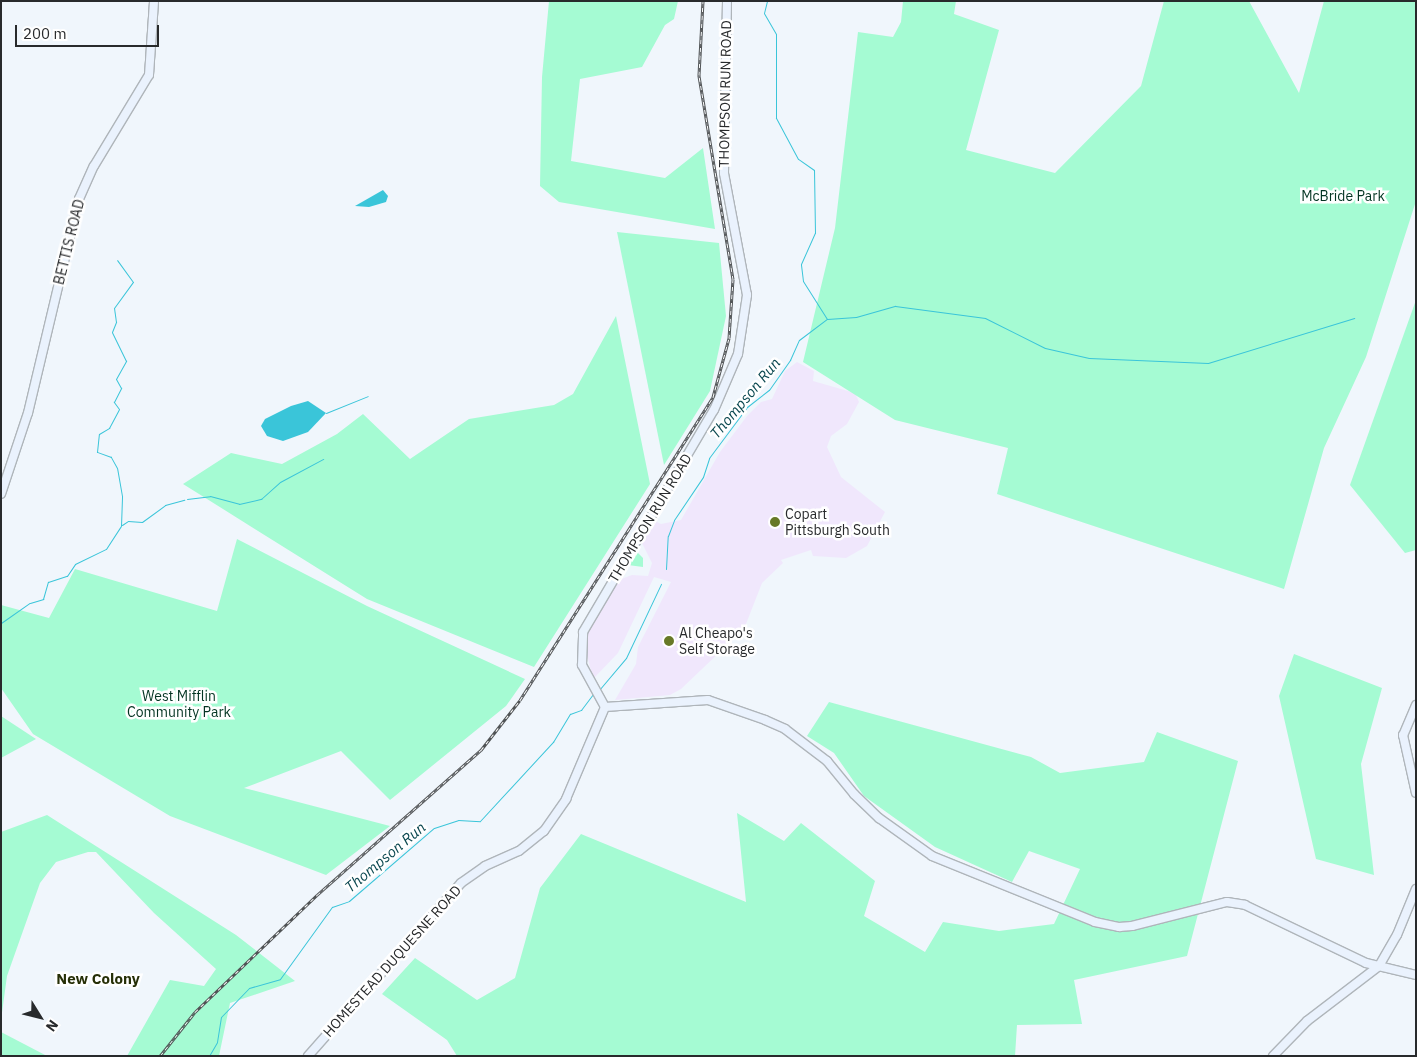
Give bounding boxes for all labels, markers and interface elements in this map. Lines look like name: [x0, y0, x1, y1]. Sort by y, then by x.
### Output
scale bar: [18, 15, 161, 47]
street label: THOMPSON RUN ROAD: [715, 20, 735, 168]
text: 200 m: [23, 24, 67, 43]
park label: McBride Park: [1301, 188, 1385, 204]
street label: BETTIS ROAD: [50, 198, 88, 286]
water label: Thompson Run: [706, 354, 784, 442]
street label: THOMPSON RUN ROAD: [605, 451, 695, 585]
place label: Copart Pittsburgh South: [785, 506, 890, 538]
marker: Copart Pittsburgh South: [769, 516, 781, 528]
place label: Al Cheapo's Self Storage: [679, 625, 755, 658]
marker: Al Cheapo's Self Storage: [663, 635, 675, 647]
park label: West Mifflin Community Park: [127, 688, 231, 720]
water label: Thompson Run: [341, 818, 429, 896]
street label: HOMESTEAD DUQUESNE ROAD: [320, 882, 464, 1040]
district label: New Colony: [56, 970, 140, 988]
north arrow: [15, 992, 65, 1042]
text: N: [42, 1016, 62, 1035]

